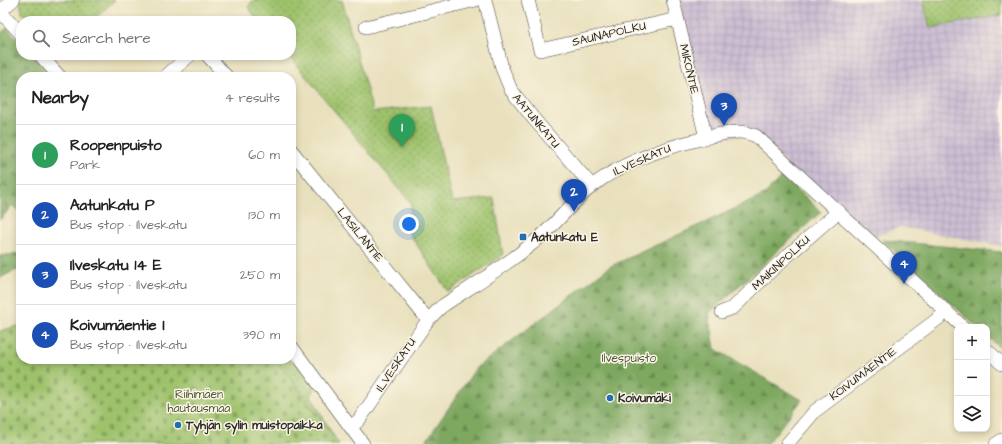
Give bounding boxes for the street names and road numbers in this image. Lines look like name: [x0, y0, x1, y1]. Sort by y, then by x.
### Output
street label: SAUNAPOLKU: [570, 17, 648, 51]
street label: MIKONTIE: [675, 42, 703, 96]
street label: AATUNKATU: [508, 90, 564, 152]
street label: ILVESKATU: [610, 140, 674, 180]
street label: LASILANTIE: [333, 204, 387, 266]
street label: MAIKINPOLKU: [748, 231, 814, 294]
street label: ILVESKATU: [372, 334, 420, 395]
street label: KOIVUMÄENTIE: [826, 343, 900, 405]

